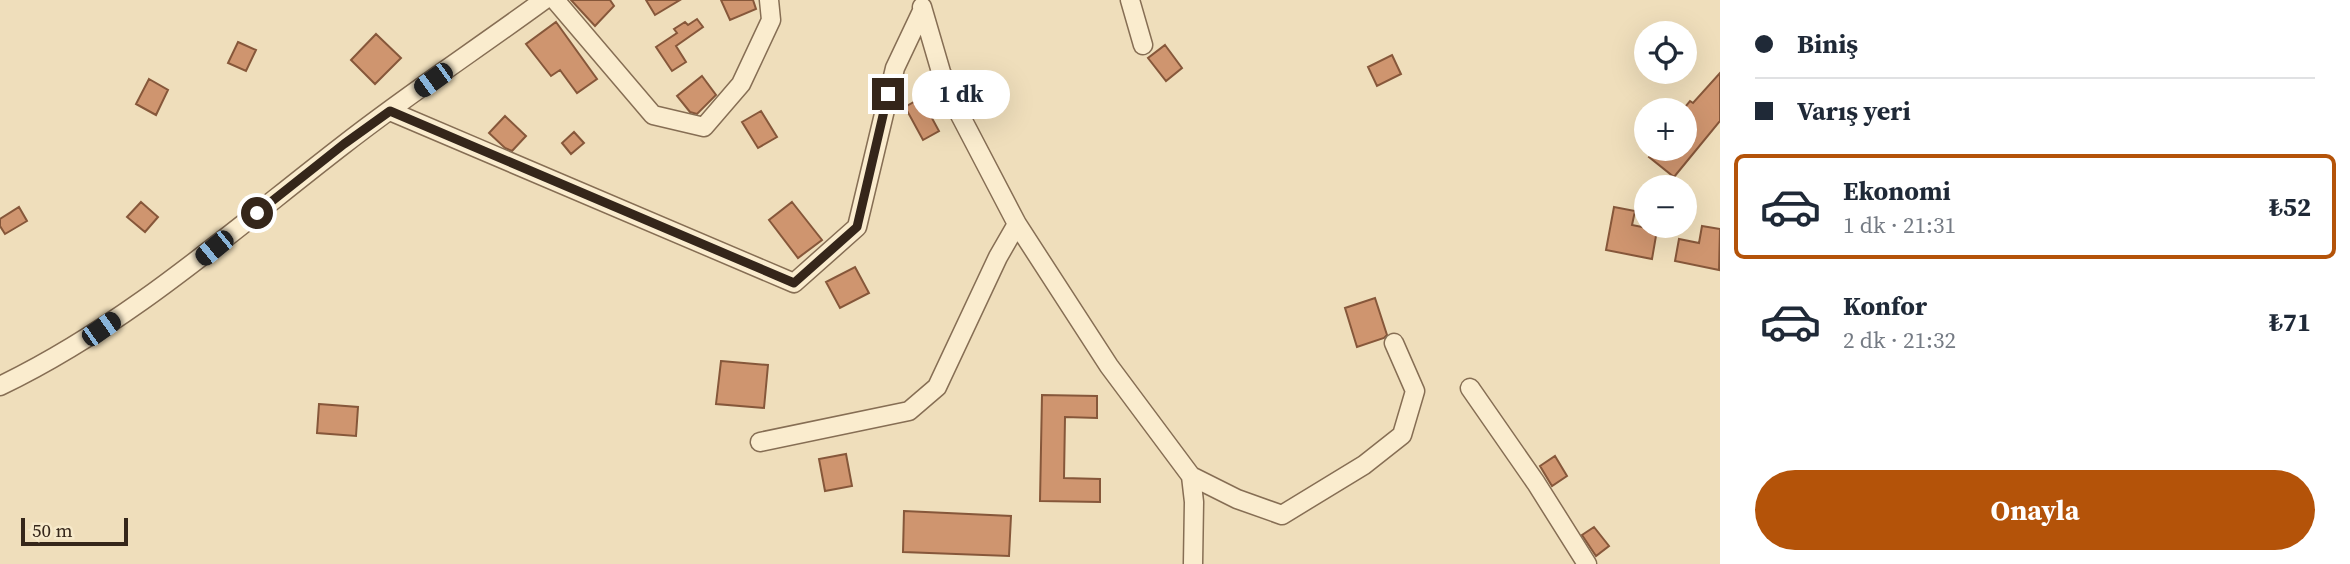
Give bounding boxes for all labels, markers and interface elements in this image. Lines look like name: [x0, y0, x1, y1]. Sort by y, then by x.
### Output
map controls: [1634, 21, 1697, 238]
button: locate: [1634, 21, 1697, 84]
text: Biniş: [1797, 26, 1858, 62]
car: [410, 59, 457, 101]
callout: 1 dk: [912, 70, 1010, 119]
route end: [872, 78, 904, 110]
text: 1 dk: [939, 78, 983, 110]
text: Varış yeri: [1797, 93, 1911, 129]
button: +: [1634, 98, 1697, 161]
text: Ekonomi: [1843, 173, 1951, 209]
button: −: [1634, 175, 1697, 238]
icon: car: [1759, 175, 1822, 238]
text: ₺52: [2269, 189, 2311, 225]
route start: [241, 197, 273, 229]
text: 1 dk · 21:31: [1843, 209, 1956, 241]
car: [192, 227, 237, 269]
text: Konfor: [1843, 288, 1927, 324]
icon: car: [1759, 290, 1822, 353]
text: ₺71: [2269, 304, 2311, 340]
car: [78, 308, 125, 350]
text: 2 dk · 21:32: [1843, 324, 1956, 356]
button: Onayla: [1755, 470, 2315, 550]
scale bar: [21, 515, 128, 547]
text: 50 m: [32, 517, 73, 543]

